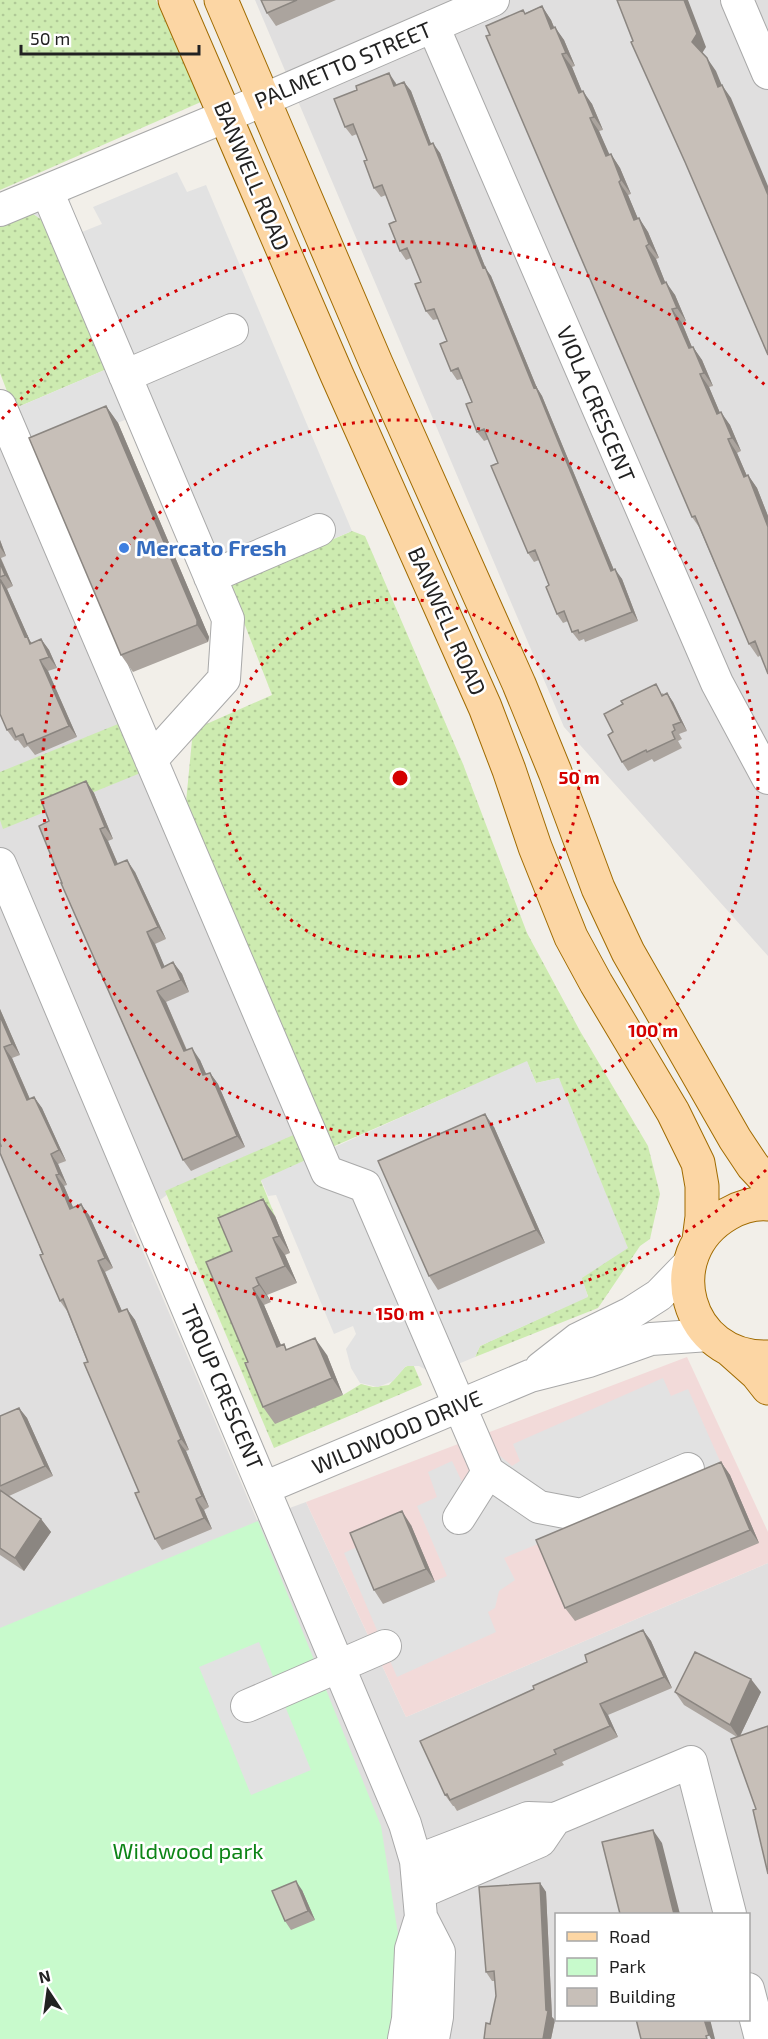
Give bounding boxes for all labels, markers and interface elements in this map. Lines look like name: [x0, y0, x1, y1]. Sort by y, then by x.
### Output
street label: PALMETTO STREET: [250, 15, 435, 113]
scale bar: [21, 18, 200, 56]
text: 50 m: [30, 27, 70, 49]
street label: BANWELL ROAD: [210, 97, 296, 254]
street label: VIOLA CRESCENT: [552, 322, 642, 486]
place label: Mercato Fresh: [136, 534, 287, 560]
marker: Mercato Fresh: [117, 541, 131, 555]
street label: BANWELL ROAD: [404, 542, 492, 699]
text: 50 m: [558, 766, 600, 788]
centre of rings: [390, 768, 410, 788]
text: 100 m: [628, 1019, 678, 1041]
street label: TROUP CRESCENT: [176, 1300, 270, 1473]
text: 150 m: [376, 1302, 424, 1324]
street label: WILDWOOD DRIVE: [308, 1384, 485, 1479]
park label: Wildwood park: [113, 1837, 263, 1863]
legend: [555, 1913, 750, 2021]
text: Road: [609, 1925, 650, 1947]
text: Park: [609, 1955, 646, 1977]
north arrow: [18, 1961, 78, 2021]
text: N: [37, 1965, 52, 1986]
text: Building: [609, 1985, 676, 2007]

